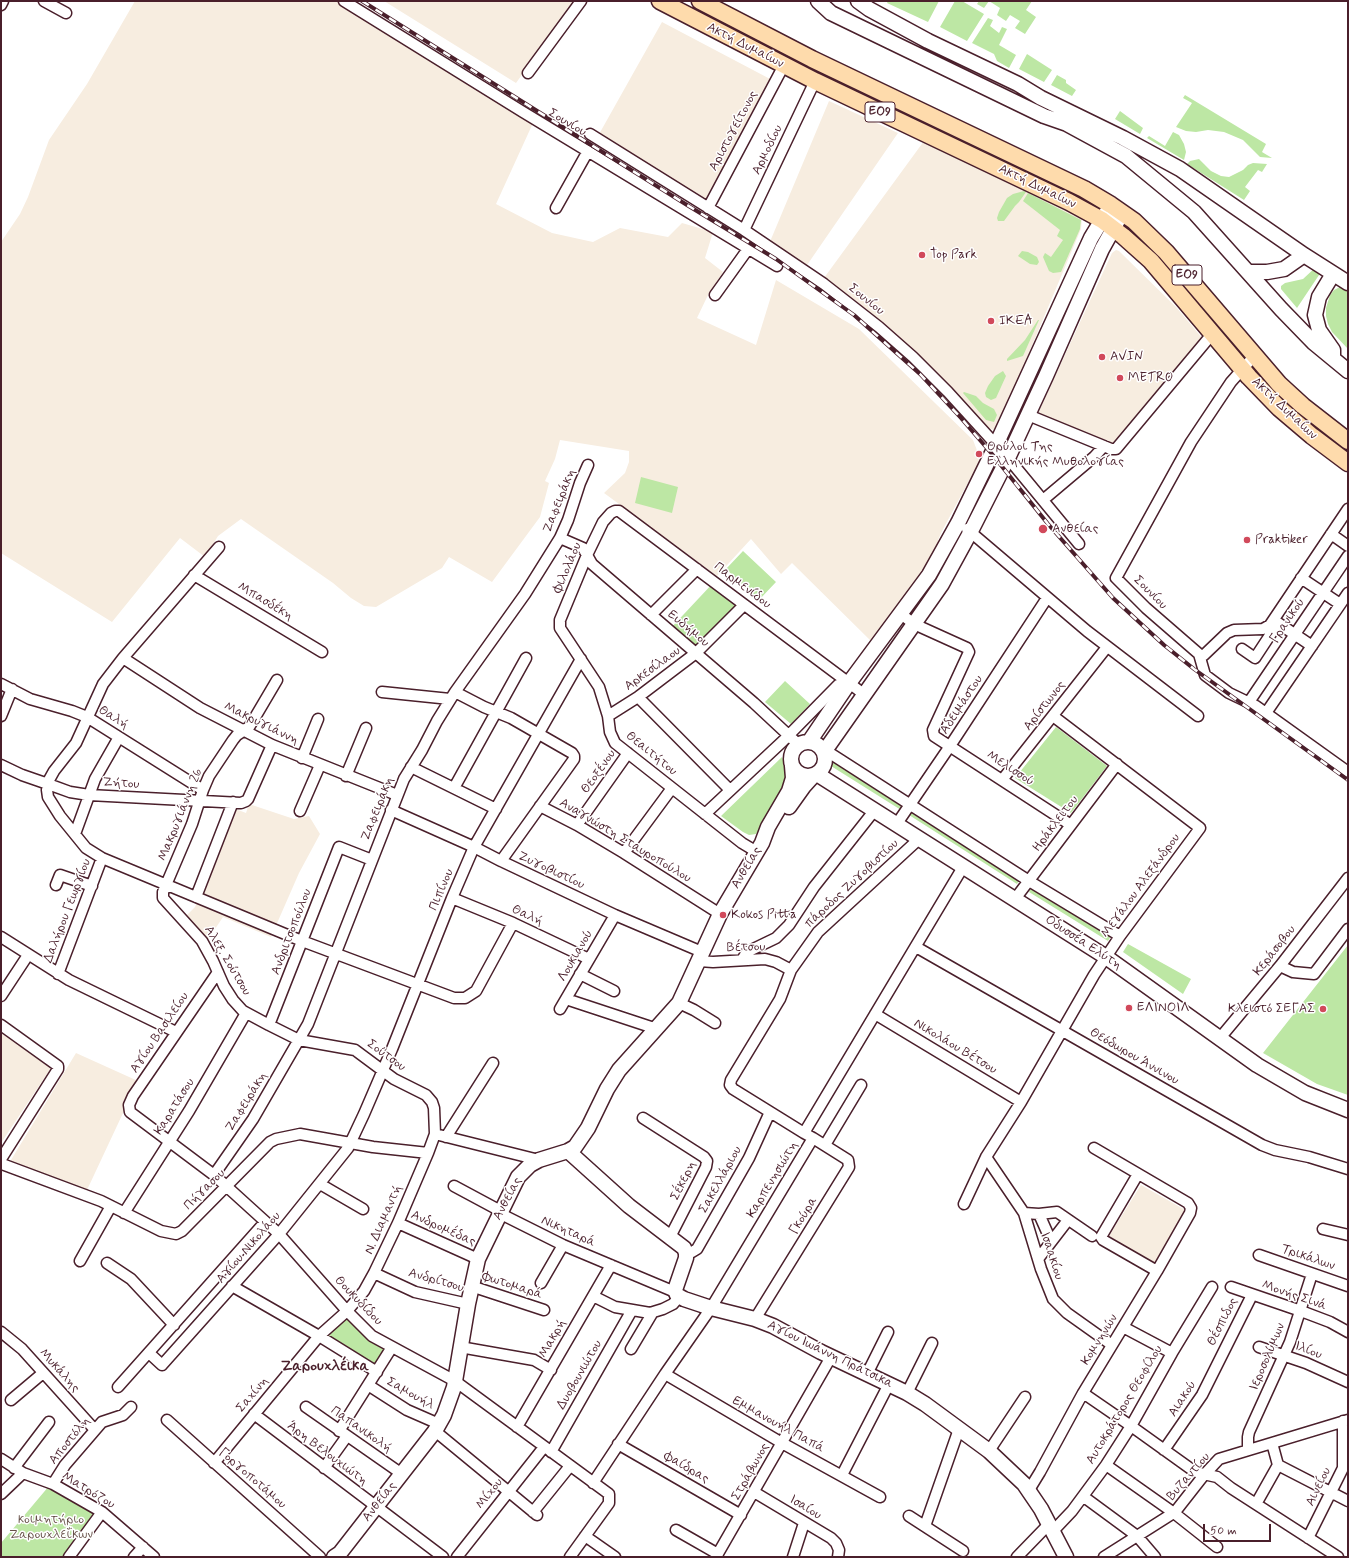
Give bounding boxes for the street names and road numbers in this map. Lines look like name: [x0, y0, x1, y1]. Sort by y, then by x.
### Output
street label: Ακτή Δυμαίων: [704, 20, 786, 72]
street label: Αριστογείτονος: [706, 88, 762, 174]
road number: ΕΟ9: [865, 102, 895, 122]
street label: Σουνίου: [545, 106, 589, 140]
street label: Αρμοδίου: [749, 123, 787, 177]
street label: Ακτή Δυμαίων: [996, 162, 1078, 212]
road number: ΕΟ9: [1172, 265, 1202, 285]
street label: Σουνίου: [845, 281, 887, 319]
street label: Ακτή Δυμαίων: [1248, 375, 1320, 443]
street label: Ζαφειράκη: [540, 467, 580, 535]
street label: Φιλολάου: [550, 540, 586, 596]
street label: Παρμενίδου: [710, 559, 774, 613]
street label: Σουνίου: [1130, 573, 1170, 613]
street label: Μπασδέκη: [235, 579, 295, 625]
street label: Γρανικού: [1267, 595, 1309, 647]
street label: Ευδήμου: [664, 607, 712, 651]
street label: Αρκεσίλαου: [622, 643, 684, 695]
street label: Αδειμάστου: [937, 673, 987, 737]
street label: Αρίστωνος: [1021, 678, 1069, 734]
street label: Μακρυγιάννη: [221, 699, 301, 749]
street label: Θαλή: [95, 703, 131, 733]
street label: Θεαιτήτου: [622, 729, 680, 779]
street label: Θεοξένου: [578, 747, 620, 797]
street label: Μελισσού: [983, 748, 1037, 790]
street label: Μακρυγιάννη 26: [155, 766, 207, 864]
street label: Ζήτου: [102, 775, 140, 793]
street label: Ζαφειράκη: [358, 775, 398, 843]
street label: Ηράκλειτου: [1030, 793, 1082, 855]
street label: Αναγνώστη Σταυροπούλου: [556, 795, 694, 887]
street label: Μεγάλου Αλεξάνδρου: [1098, 831, 1184, 941]
street label: πάροδος Ζυγοβιστίου: [802, 836, 902, 932]
street label: Ανθείας: [728, 844, 766, 892]
street label: Ζυγοβιστίου: [515, 849, 587, 893]
street label: Δαλήρου Γεωργίου: [41, 857, 95, 965]
street label: Πιπίνου: [426, 867, 458, 913]
street label: Ανδριτσοπούλου: [268, 887, 316, 977]
street label: Θαλή: [509, 902, 545, 930]
street label: Οδυσσέα Ελύτη: [1042, 912, 1124, 974]
street label: Αλεξ. Σούτσου: [200, 923, 254, 999]
street label: Κεράσοβου: [1250, 923, 1300, 979]
street label: Λουκιανού: [555, 927, 597, 985]
street label: Βέτσου: [727, 940, 765, 956]
street label: Αγίου Βασιλείου: [127, 990, 193, 1076]
street label: Νικολάου Βέτσου: [911, 1016, 999, 1078]
street label: Θεόδωρου Άννινου: [1087, 1025, 1181, 1089]
street label: Σούτσου: [363, 1037, 409, 1075]
street label: Ζαφειράκη: [223, 1069, 271, 1135]
street label: Καρατάσου: [151, 1076, 199, 1138]
street label: Καρπενησιώτη: [744, 1139, 802, 1221]
street label: Σακελλάριου: [696, 1144, 746, 1216]
street label: Σέκερη: [668, 1159, 700, 1203]
street label: Πήγασου: [181, 1166, 229, 1214]
street label: Ανθείας: [490, 1175, 526, 1223]
street label: Ν. Διαμαντή: [362, 1183, 406, 1257]
street label: Γκούρα: [787, 1194, 821, 1238]
street label: Ανδρομέδας: [408, 1208, 478, 1250]
street label: Αγίου Νικολάου: [214, 1209, 284, 1287]
street label: Νικηταρά: [538, 1213, 598, 1251]
street label: Ισαακίου: [1036, 1230, 1066, 1282]
street label: Τρικάλων: [1279, 1242, 1337, 1274]
street label: Ανδρίτσου: [406, 1266, 466, 1296]
street label: Φωτομαρά: [480, 1269, 544, 1303]
street label: Θουκυδίδου: [331, 1273, 385, 1329]
street label: Μονής Σινά: [1260, 1278, 1328, 1314]
street label: Θέσπιδος: [1204, 1295, 1242, 1349]
street label: Κομνηνών: [1078, 1312, 1122, 1368]
street label: Μακρή: [536, 1317, 570, 1361]
street label: Αγίου Ιωάννη Πράτσικα: [765, 1318, 895, 1392]
street label: Ιεροσολύμων: [1247, 1321, 1289, 1393]
street label: Δυοβουνιώτου: [554, 1338, 606, 1412]
street label: Ιλίου: [1292, 1339, 1324, 1363]
street label: Αυτοκράτορος Θεοφίλου: [1083, 1343, 1167, 1467]
street label: Μυκάλης: [35, 1346, 83, 1396]
street label: Σαχίνη: [234, 1374, 272, 1416]
street label: Σαμουήλ: [383, 1375, 437, 1413]
street label: Αιακού: [1166, 1378, 1200, 1420]
street label: Εμμανουήλ Παπά: [729, 1393, 827, 1457]
street label: Παπανικολή: [327, 1403, 395, 1457]
street label: Αποστόλη: [46, 1414, 94, 1468]
street label: Άρη Βελουχιώτη: [284, 1419, 370, 1489]
street label: Στράβωνος: [729, 1441, 773, 1503]
street label: Γοργοποτάμου: [215, 1445, 289, 1513]
street label: Φαίδρας: [661, 1449, 711, 1487]
street label: Βυζαντίου: [1164, 1450, 1214, 1504]
street label: Αινείου: [1303, 1465, 1335, 1509]
street label: Ματρόζου: [59, 1469, 117, 1513]
street label: Μίχου: [473, 1475, 507, 1513]
street label: Ανθείας: [360, 1479, 400, 1525]
street label: Ισαίου: [786, 1492, 824, 1524]

